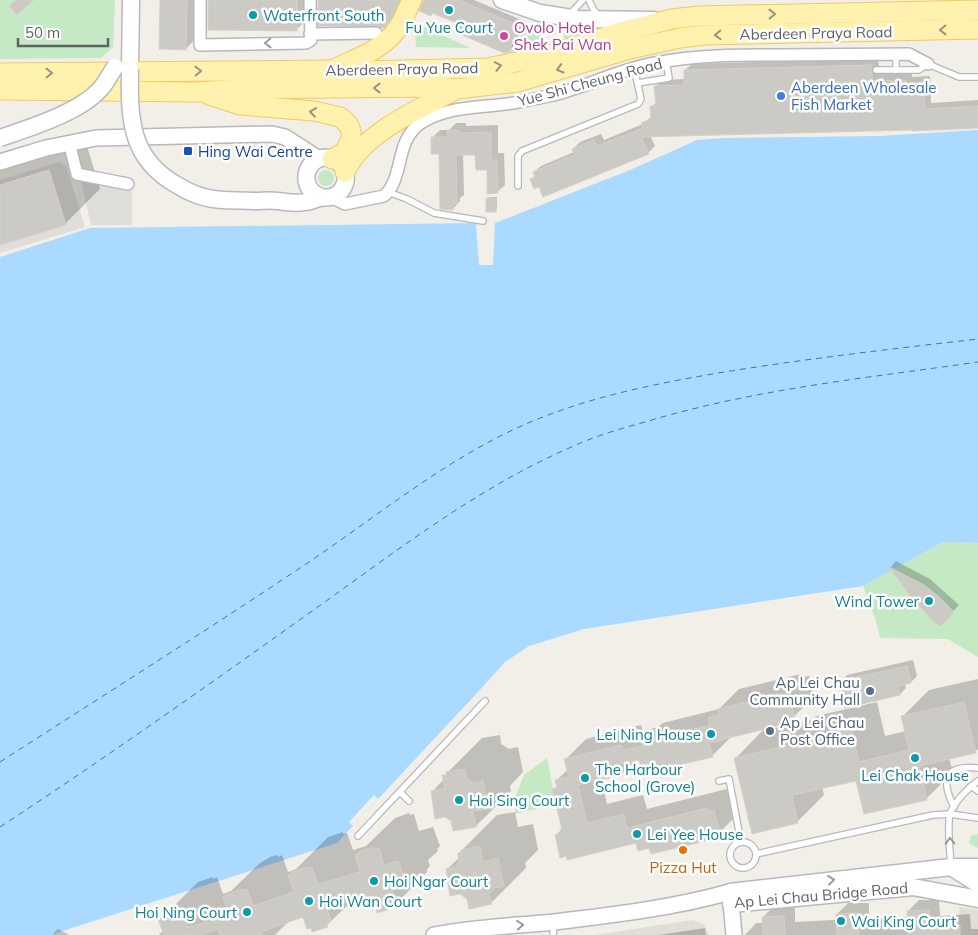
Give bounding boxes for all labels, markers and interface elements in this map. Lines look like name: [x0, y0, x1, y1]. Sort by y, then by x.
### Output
marker: Fu Yue Court: [443, 4, 455, 16]
place label: Waterfront South: [263, 6, 385, 25]
marker: Waterfront South: [247, 9, 259, 21]
one-way arrow: [768, 9, 776, 19]
scale bar: [18, 15, 108, 47]
place label: Fu Yue Court: [405, 18, 493, 37]
place label: Ovolo Hotel Shek Pai Wan: [514, 18, 611, 54]
street label: Aberdeen Praya Road: [739, 22, 893, 44]
text: 50 m: [25, 23, 60, 42]
one-way arrow: [938, 25, 946, 36]
one-way arrow: [714, 29, 722, 40]
marker: Ovolo Hotel Shek Pai Wan: [498, 30, 510, 42]
one-way arrow: [264, 38, 272, 49]
street label: Yue Shi Cheung Road: [515, 54, 664, 111]
street label: Aberdeen Praya Road: [325, 58, 479, 80]
one-way arrow: [493, 62, 502, 72]
one-way arrow: [557, 64, 565, 74]
one-way arrow: [194, 66, 202, 76]
one-way arrow: [45, 68, 53, 78]
place label: Aberdeen Wholesale Fish Market: [791, 78, 937, 114]
one-way arrow: [373, 83, 381, 93]
marker: Aberdeen Wholesale Fish Market: [775, 90, 787, 102]
one-way arrow: [308, 107, 317, 117]
place label: Hing Wai Centre: [198, 142, 313, 161]
marker: Hing Wai Centre: [182, 145, 194, 157]
place label: Wind Tower: [834, 592, 920, 611]
marker: Wind Tower: [923, 595, 935, 607]
place label: Ap Lei Chau Community Hall: [749, 673, 860, 709]
marker: Ap Lei Chau Community Hall: [864, 685, 876, 697]
place label: Ap Lei Chau Post Office: [780, 713, 864, 749]
place label: Lei Ning House: [596, 725, 701, 744]
marker: Ap Lei Chau Post Office: [764, 725, 776, 737]
marker: Lei Ning House: [705, 728, 717, 740]
marker: Lei Chak House: [909, 752, 921, 764]
place label: The Harbour School (Grove): [595, 760, 695, 796]
place label: Lei Chak House: [861, 766, 969, 785]
marker: The Harbour School (Grove): [579, 772, 591, 784]
place label: Hoi Sing Court: [469, 791, 569, 810]
marker: Hoi Sing Court: [453, 794, 465, 806]
place label: Lei Yee House: [647, 825, 743, 844]
marker: Lei Yee House: [631, 828, 643, 840]
one-way arrow: [945, 837, 955, 844]
marker: Pizza Hut: [677, 844, 689, 856]
place label: Pizza Hut: [649, 858, 717, 877]
place label: Hoi Ngar Court: [384, 872, 488, 891]
marker: Hoi Ngar Court: [368, 875, 380, 887]
one-way arrow: [827, 875, 835, 886]
street label: Ap Lei Chau Bridge Road: [733, 878, 909, 912]
place label: Hoi Wan Court: [319, 892, 422, 911]
marker: Hoi Wan Court: [303, 895, 315, 907]
place label: Hoi Ning Court: [135, 903, 237, 922]
marker: Hoi Ning Court: [241, 906, 253, 918]
place label: Wai King Court: [851, 912, 956, 931]
marker: Wai King Court: [835, 915, 847, 927]
one-way arrow: [516, 920, 524, 931]

